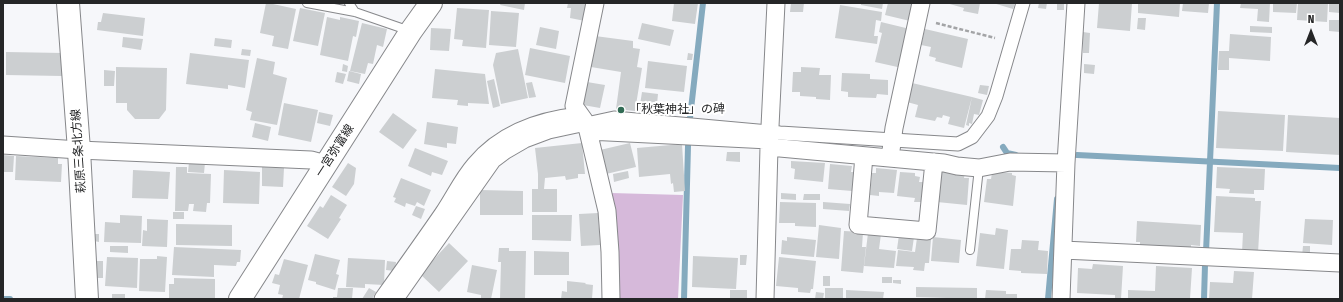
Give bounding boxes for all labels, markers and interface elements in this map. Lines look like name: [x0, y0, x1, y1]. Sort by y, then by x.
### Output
north arrow: [1291, 12, 1331, 52]
text: N: [1308, 13, 1314, 26]
place label: 「秋葉神社」の碑: [629, 103, 725, 117]
marker: 「秋葉神社」の碑: [616, 105, 626, 115]
street label: 萩原三条北方線: [69, 109, 89, 193]
street label: 一宮弥富線: [313, 122, 357, 180]

